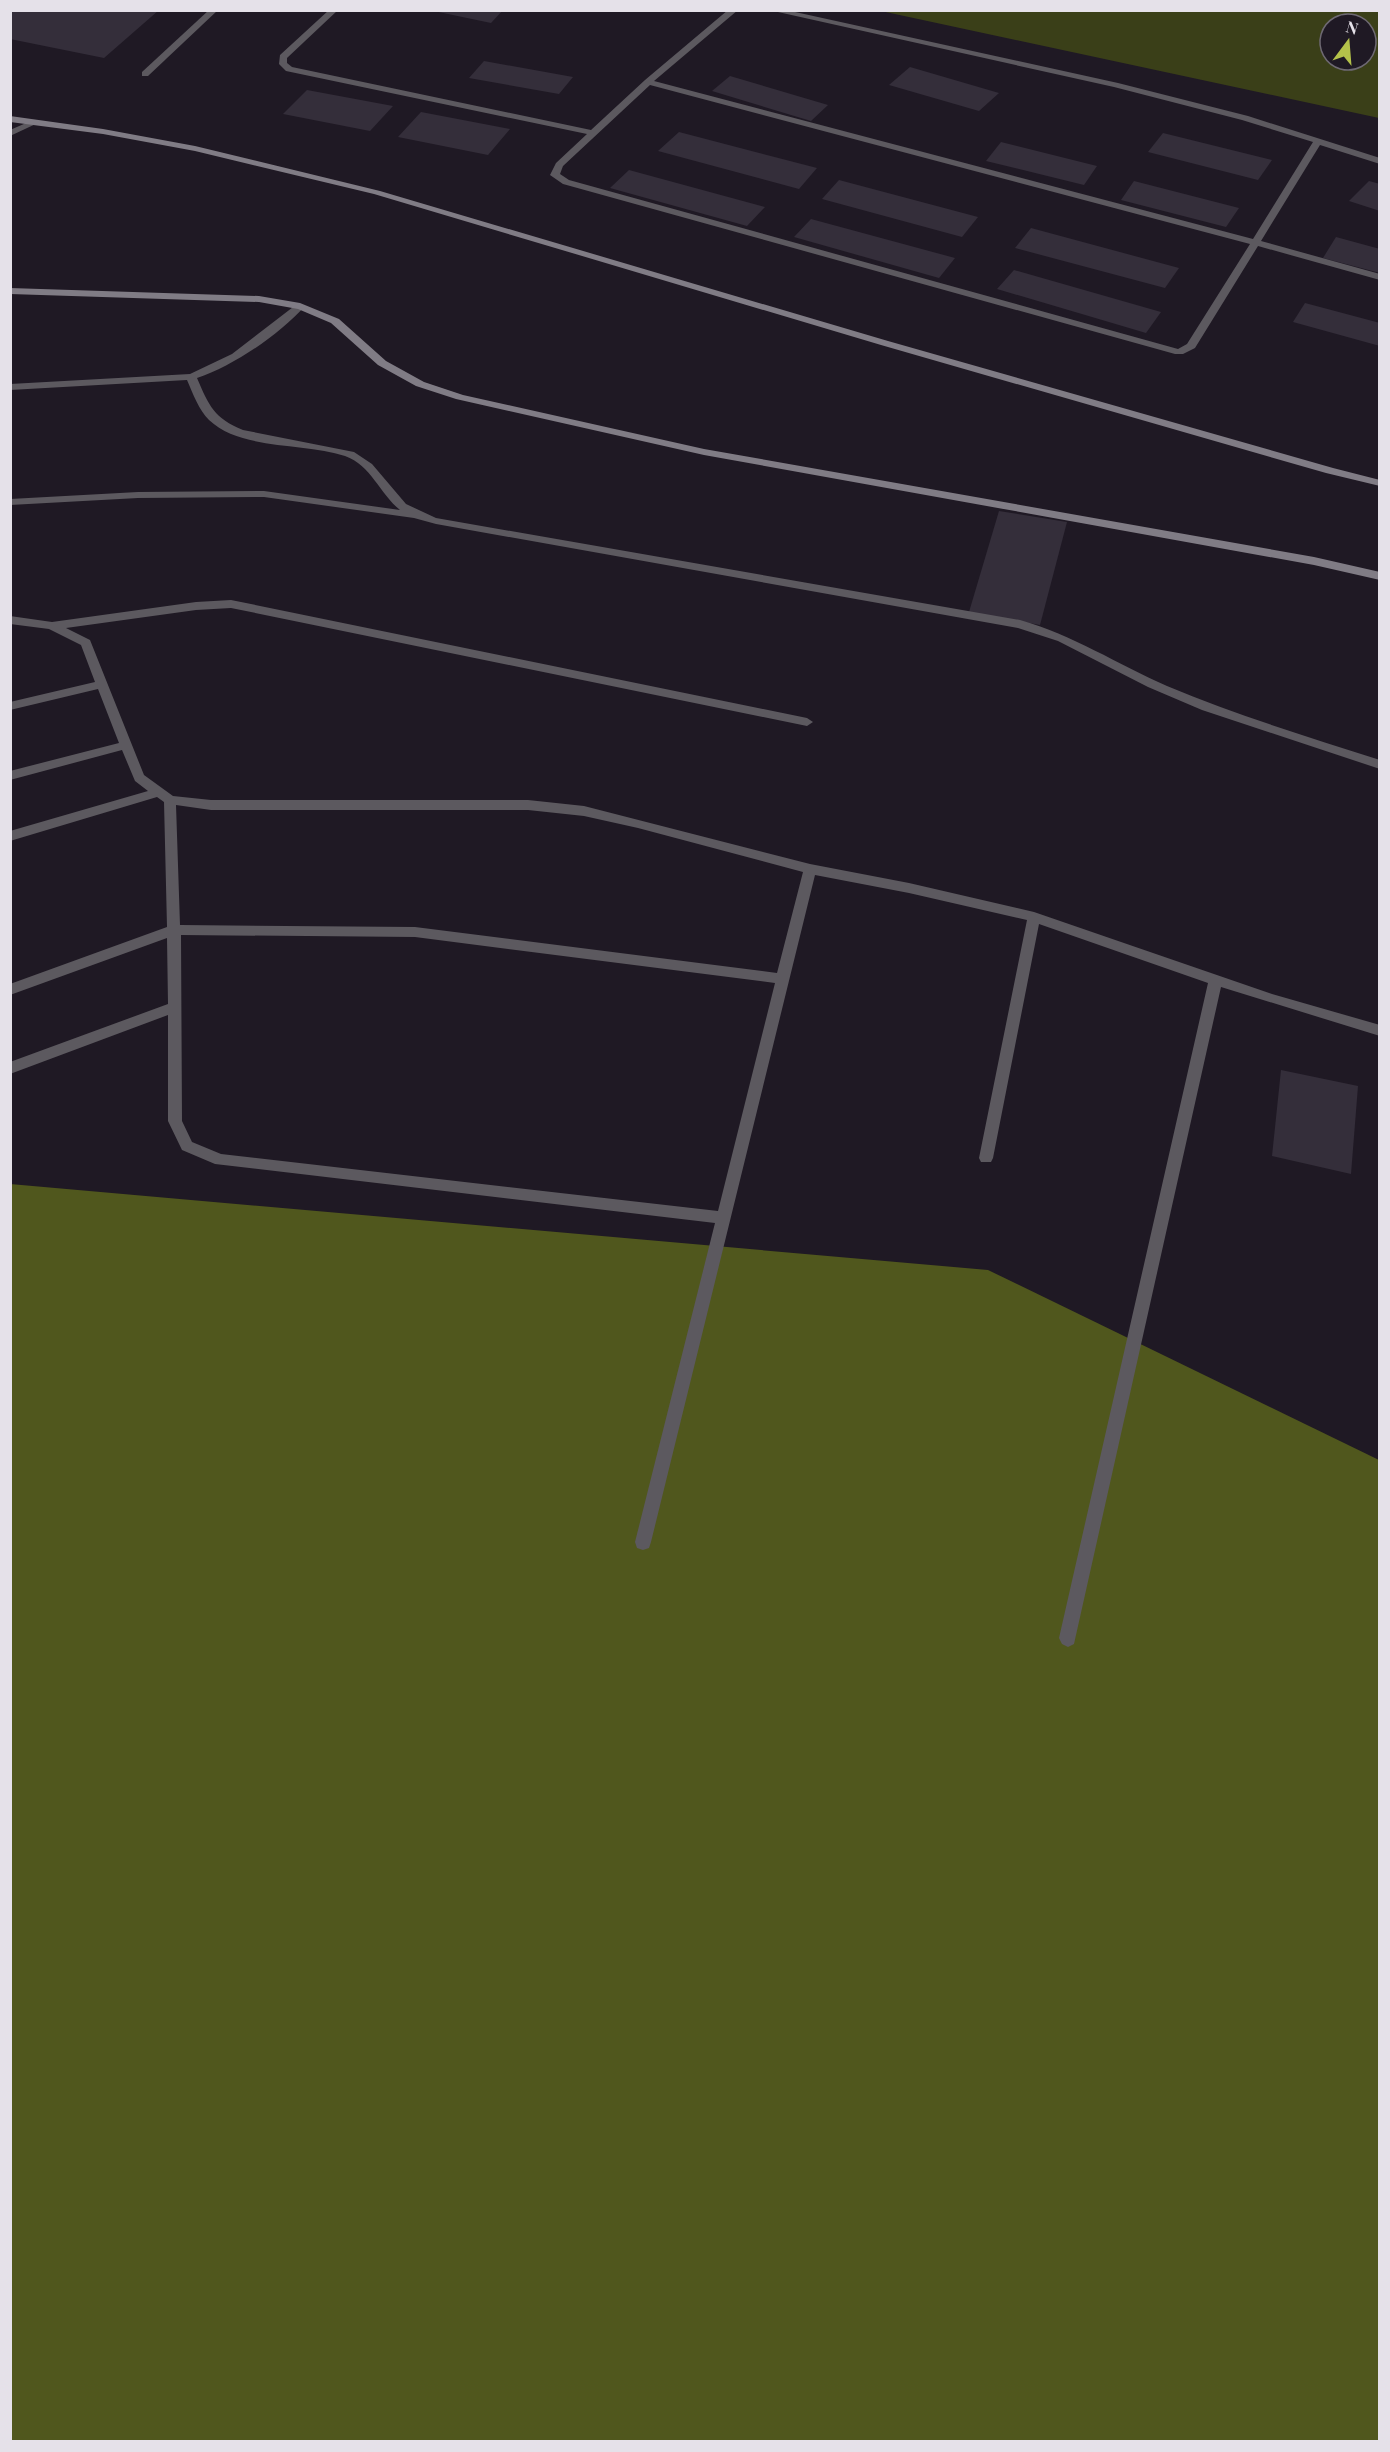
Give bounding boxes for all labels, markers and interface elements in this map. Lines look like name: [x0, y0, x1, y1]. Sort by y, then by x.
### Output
north arrow: [1318, 12, 1378, 72]
text: N: [1344, 15, 1361, 39]

